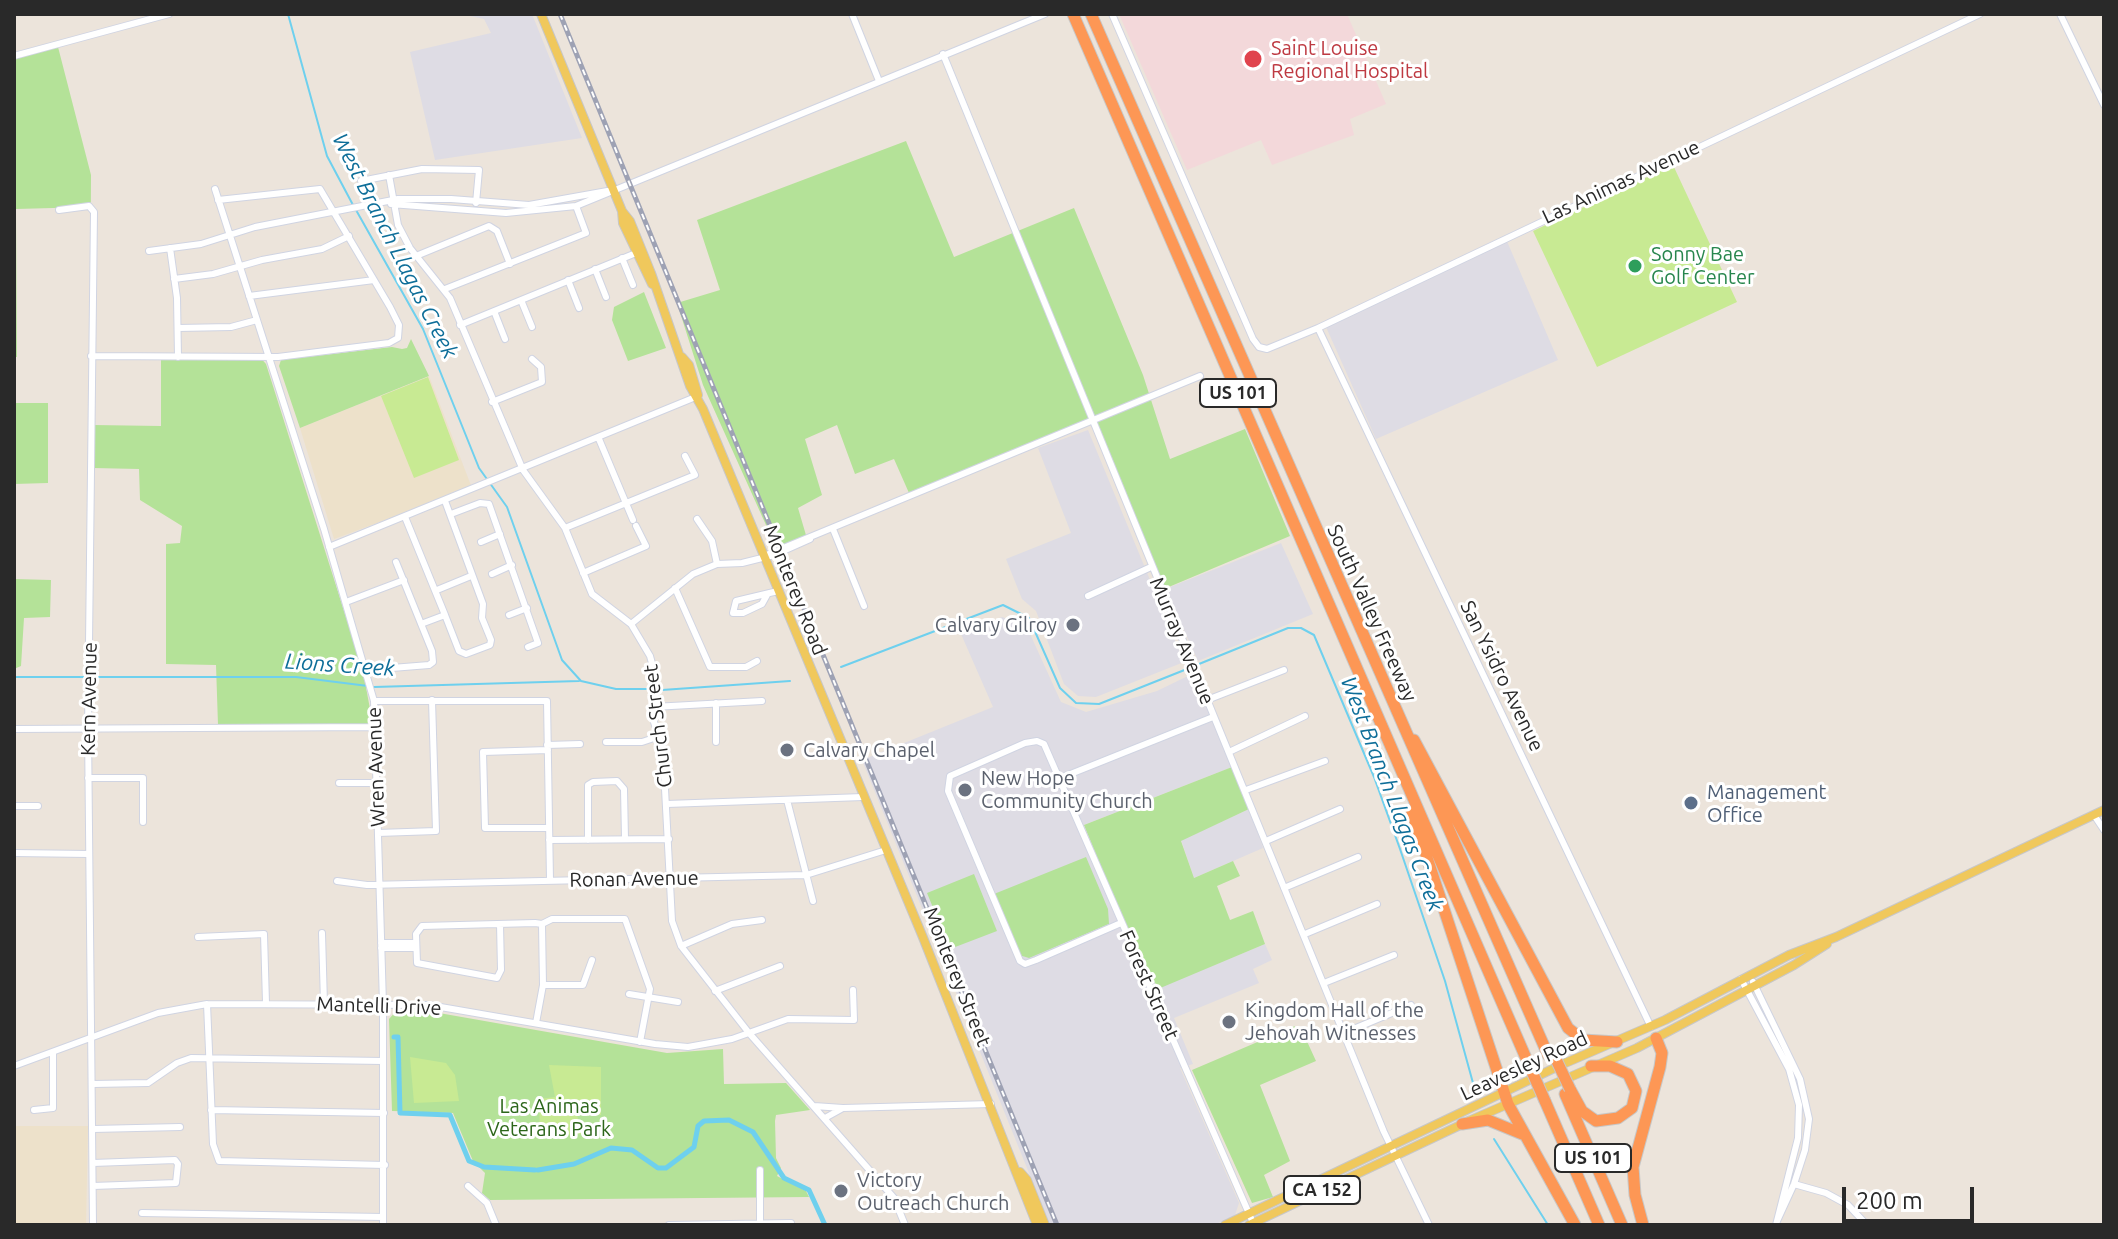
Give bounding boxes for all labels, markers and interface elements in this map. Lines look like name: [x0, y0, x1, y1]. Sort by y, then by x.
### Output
place label: Saint Louise Regional Hospital: [1271, 36, 1428, 83]
marker: Saint Louise Regional Hospital: [1242, 48, 1264, 70]
water label: West Branch Llagas Creek: [327, 129, 463, 363]
street label: Las Animas Avenue: [1538, 135, 1704, 229]
place label: Sonny Bae Golf Center: [1651, 242, 1755, 289]
marker: Sonny Bae Golf Center: [1626, 257, 1644, 275]
road number: US 101: [1200, 379, 1276, 407]
street label: Monterey Road: [758, 521, 832, 659]
street label: South Valley Freeway: [1322, 521, 1422, 705]
street label: Murray Avenue: [1144, 574, 1220, 708]
street label: San Ysidro Avenue: [1455, 597, 1549, 755]
place label: Calvary Gilroy: [935, 613, 1057, 637]
marker: Calvary Gilroy: [1064, 616, 1082, 634]
street label: Kern Avenue: [76, 642, 102, 756]
water label: Lions Creek: [284, 648, 396, 682]
street label: Church Street: [639, 663, 677, 789]
water label: West Branch Llagas Creek: [1335, 673, 1449, 915]
street label: Wren Avenue: [362, 706, 390, 828]
place label: Calvary Chapel: [803, 738, 935, 762]
marker: Calvary Chapel: [778, 741, 796, 759]
place label: New Hope Community Church: [981, 766, 1153, 813]
place label: Management Office: [1707, 780, 1826, 827]
marker: New Hope Community Church: [956, 781, 974, 799]
marker: Management Office: [1682, 794, 1700, 812]
street label: Ronan Avenue: [569, 866, 699, 892]
street label: Monterey Street: [918, 904, 996, 1050]
street label: Forest Street: [1114, 926, 1184, 1044]
street label: Mantelli Drive: [316, 992, 442, 1020]
place label: Kingdom Hall of the Jehovah Witnesses: [1245, 998, 1424, 1045]
marker: Kingdom Hall of the Jehovah Witnesses: [1220, 1013, 1238, 1031]
street label: Leavesley Road: [1457, 1026, 1591, 1106]
park label: Las Animas Veterans Park: [487, 1094, 611, 1141]
road number: US 101: [1555, 1144, 1631, 1172]
place label: Victory Outreach Church: [857, 1168, 1009, 1215]
scale bar: [1846, 1171, 1978, 1221]
road number: CA 152: [1284, 1176, 1360, 1204]
marker: Victory Outreach Church: [832, 1182, 850, 1200]
text: 200 m: [1856, 1187, 1923, 1214]

